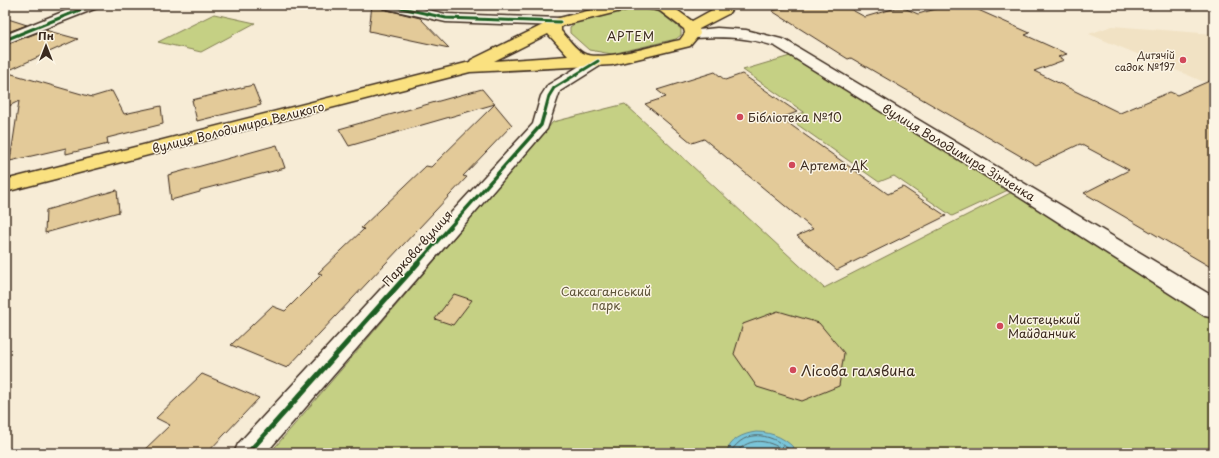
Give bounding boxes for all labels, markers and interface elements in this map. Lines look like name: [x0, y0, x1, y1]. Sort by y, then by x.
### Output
north arrow: [26, 26, 66, 66]
text: Пн: [38, 27, 54, 44]
district label: АРТЕМ: [607, 27, 655, 45]
place label: Дитячій садок №197: [1115, 47, 1175, 74]
marker: Дитячій садок №197: [1178, 55, 1188, 65]
street label: вулиця Володимира Великого: [150, 97, 326, 157]
street label: вулиця Володимира Зінченка: [879, 99, 1039, 205]
place label: Бібліотека №10: [748, 108, 842, 126]
marker: Бібліотека №10: [735, 112, 745, 122]
place label: Артема ДК: [800, 156, 868, 174]
marker: Артема ДК: [787, 160, 797, 170]
street label: Паркова вулиця: [378, 206, 456, 290]
park label: Саксаганський парк: [561, 282, 651, 314]
place label: Мистецький Майданчик: [1008, 310, 1080, 342]
marker: Мистецький Майданчик: [995, 321, 1005, 331]
place label: Лісова галявина: [801, 360, 915, 381]
marker: Лісова галявина: [788, 365, 798, 375]

